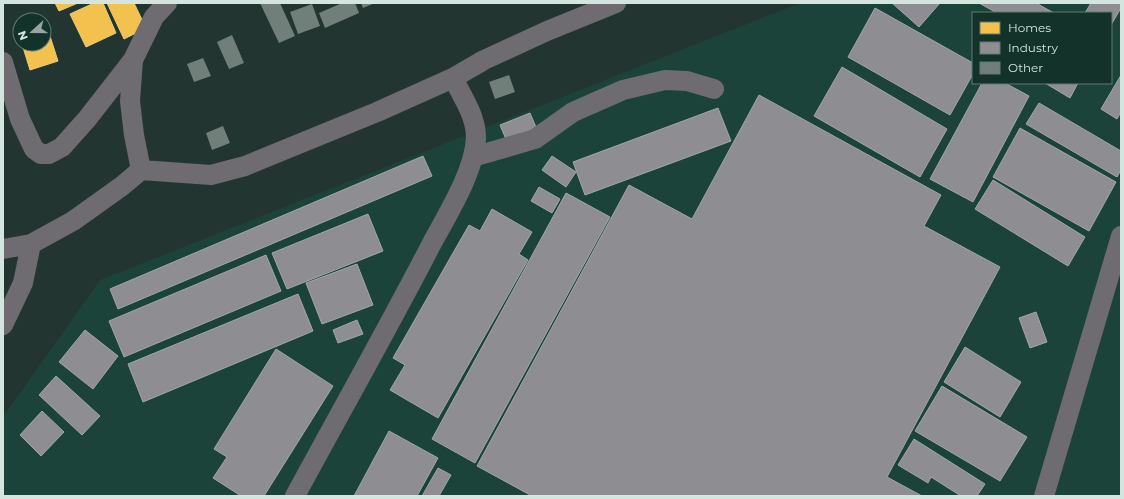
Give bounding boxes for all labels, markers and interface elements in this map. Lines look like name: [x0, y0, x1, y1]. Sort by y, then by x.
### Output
north arrow: [12, 12, 52, 52]
legend: [972, 12, 1112, 84]
text: Homes: [1008, 20, 1051, 35]
text: N: [15, 29, 31, 42]
text: Industry: [1008, 40, 1058, 55]
text: Other: [1008, 60, 1043, 75]

